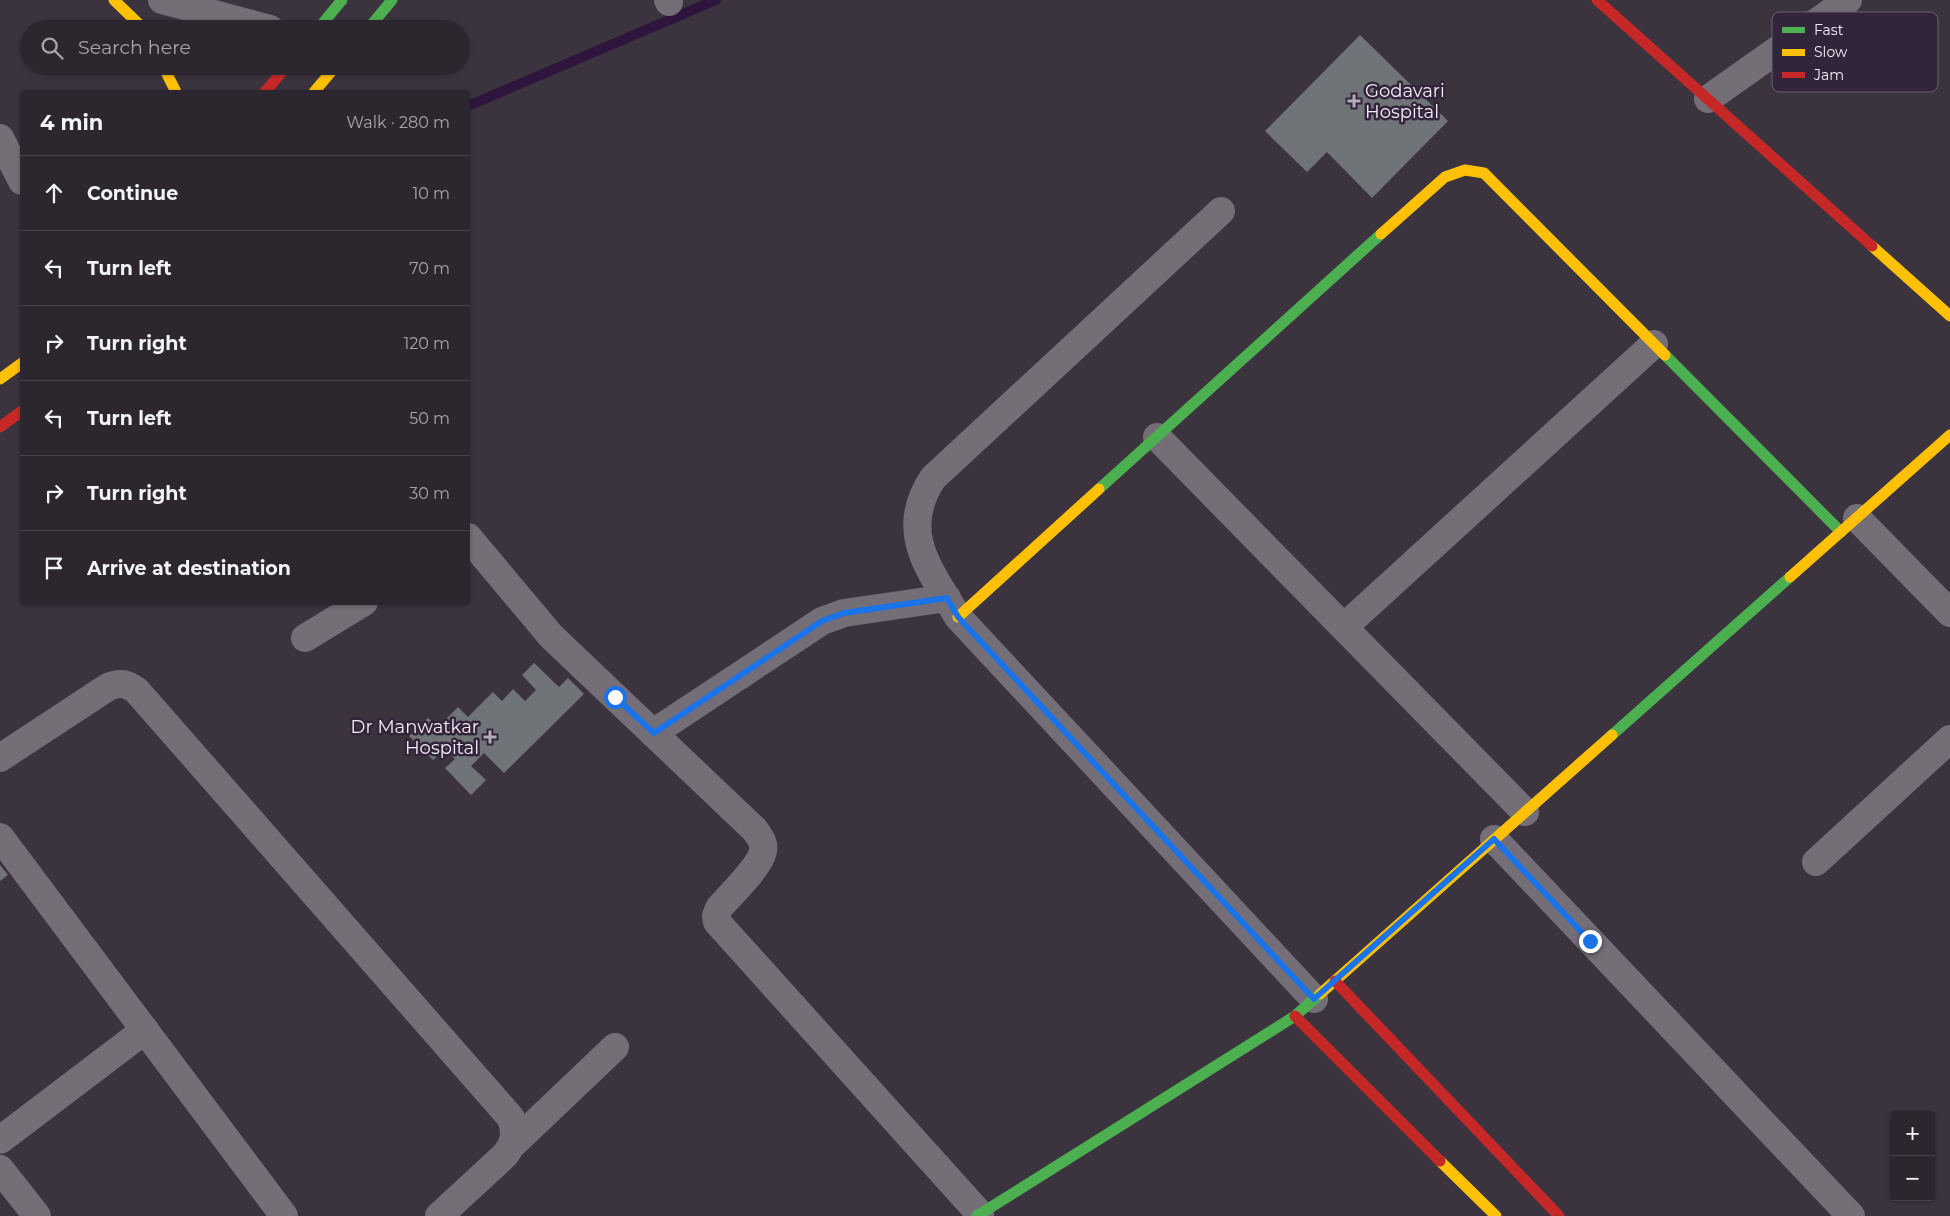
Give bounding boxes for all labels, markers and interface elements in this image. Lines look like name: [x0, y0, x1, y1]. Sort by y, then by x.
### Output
legend: [1772, 12, 1938, 92]
search box: [20, 20, 470, 75]
text: Fast: [1814, 21, 1844, 39]
icon: search: [38, 34, 66, 62]
text: Search here: [78, 36, 191, 59]
text: Slow: [1814, 43, 1848, 61]
text: Jam: [1813, 66, 1844, 84]
place label: Godavari Hospital: [1365, 80, 1445, 123]
marker: Godavari Hospital: [1347, 94, 1361, 108]
text: 4 min: [40, 110, 103, 135]
text: Walk · 280 m: [346, 113, 450, 132]
icon: ahead: [40, 179, 68, 207]
text: Continue: [87, 182, 178, 205]
text: 10 m: [412, 184, 450, 203]
icon: left: [40, 254, 68, 282]
text: Turn left: [87, 257, 172, 280]
text: 70 m: [409, 259, 450, 278]
icon: right: [40, 329, 68, 357]
text: Turn right: [87, 332, 187, 355]
text: 120 m: [403, 334, 450, 353]
icon: left: [40, 404, 68, 432]
text: Turn left: [87, 407, 172, 430]
text: 50 m: [409, 409, 450, 428]
icon: right: [40, 479, 68, 507]
text: Turn right: [87, 482, 187, 505]
text: 30 m: [409, 484, 450, 503]
icon: arrive: [40, 554, 68, 582]
text: Arrive at destination: [87, 557, 291, 580]
route start: [604, 686, 627, 709]
place label: Dr Manwatkar Hospital: [351, 716, 479, 759]
marker: Dr Manwatkar Hospital: [483, 730, 497, 744]
route end: [1579, 930, 1602, 953]
map controls: [1890, 1111, 1935, 1201]
button: +: [1890, 1111, 1935, 1156]
button: −: [1890, 1156, 1935, 1201]

